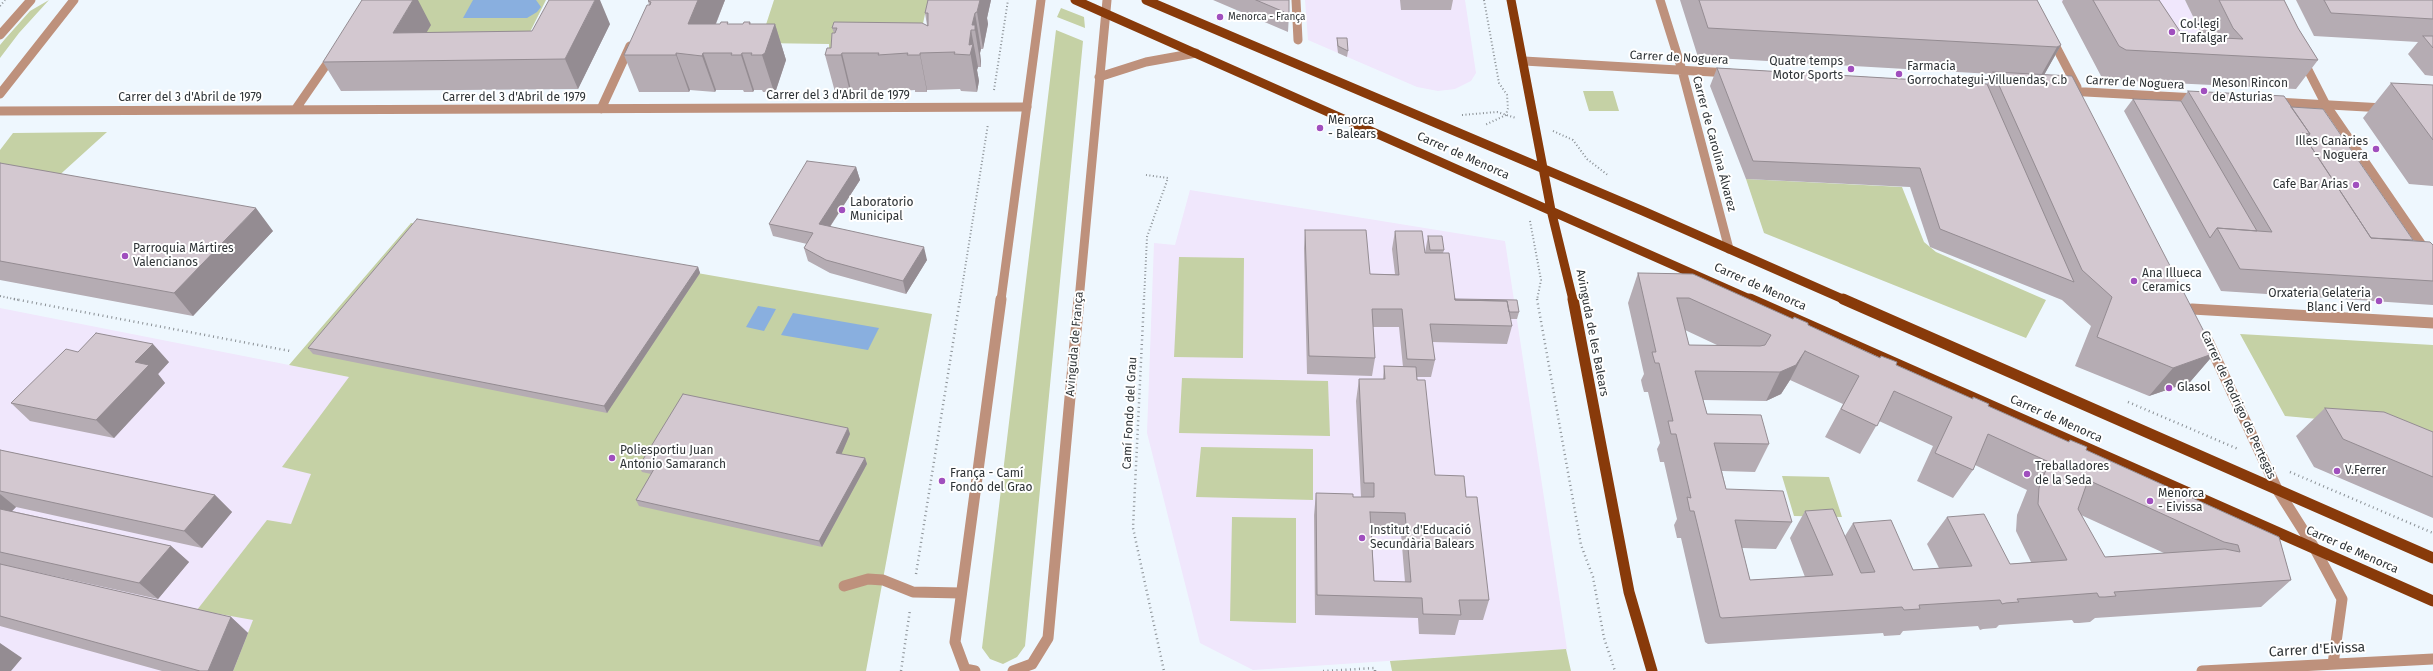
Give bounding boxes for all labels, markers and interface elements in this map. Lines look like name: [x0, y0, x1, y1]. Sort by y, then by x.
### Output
place label: Menorca - França: [1228, 11, 1305, 23]
marker: Menorca - França: [1215, 12, 1225, 22]
place label: Col·legi Trafalgar: [2180, 18, 2227, 46]
marker: Col·legi Trafalgar: [2167, 27, 2177, 37]
street label: Carrer de Noguera: [1629, 48, 1729, 68]
place label: Quatre temps Motor Sports: [1769, 55, 1843, 83]
place label: Farmacia Gorrochategui-Villuendas, c.b: [1907, 60, 2067, 88]
marker: Quatre temps Motor Sports: [1846, 64, 1856, 74]
marker: Farmacia Gorrochategui-Villuendas, c.b: [1894, 69, 1904, 79]
street label: Carrer de Noguera: [2085, 73, 2185, 93]
street label: Carrer de Carolina Álvarez: [1689, 75, 1739, 213]
place label: Meson Rincon de Asturias: [2212, 77, 2288, 105]
marker: Meson Rincon de Asturias: [2199, 86, 2209, 96]
street label: Carrer del 3 d'Abril de 1979: [766, 89, 910, 103]
street label: Carrer del 3 d'Abril de 1979: [118, 91, 262, 105]
street label: Carrer del 3 d'Abril de 1979: [442, 91, 586, 105]
place label: Menorca - Balears: [1328, 114, 1376, 142]
marker: Menorca - Balears: [1315, 123, 1325, 133]
street label: Carrer de Menorca: [1415, 129, 1511, 183]
place label: Illes Canàries - Noguera: [2295, 135, 2368, 163]
marker: Illes Canàries - Noguera: [2371, 144, 2381, 154]
place label: Cafe Bar Arias: [2273, 178, 2348, 192]
marker: Cafe Bar Arias: [2351, 180, 2361, 190]
place label: Laboratorio Municipal: [850, 196, 913, 224]
marker: Laboratorio Municipal: [837, 205, 847, 215]
place label: Parroquia Mártires Valencianos: [133, 242, 234, 270]
marker: Parroquia Mártires Valencianos: [120, 251, 130, 261]
street label: Carrer de Menorca: [1712, 260, 1808, 314]
place label: Ana Illueca Ceramics: [2142, 267, 2202, 295]
street label: Avinguda de les Balears: [1573, 268, 1611, 398]
marker: Ana Illueca Ceramics: [2129, 276, 2139, 286]
place label: Orxateria Gelateria Blanc i Verd: [2268, 287, 2371, 315]
street label: Avinguda de França: [1063, 291, 1087, 397]
marker: Orxateria Gelateria Blanc i Verd: [2374, 296, 2384, 306]
street label: Carrer de Rodrigo de Pertegàs: [2197, 328, 2279, 482]
street label: Camí Fondo del Grau: [1120, 356, 1140, 470]
place label: Glasol: [2177, 381, 2211, 395]
marker: Glasol: [2164, 383, 2174, 393]
street label: Carrer de Menorca: [2008, 392, 2104, 446]
place label: Poliesportiu Juan Antonio Samaranch: [620, 444, 726, 472]
marker: Poliesportiu Juan Antonio Samaranch: [607, 453, 617, 463]
place label: Treballadores de la Seda: [2035, 460, 2109, 488]
place label: V.Ferrer: [2345, 464, 2386, 478]
marker: V.Ferrer: [2332, 466, 2342, 476]
place label: França - Camí Fondo del Grao: [950, 467, 1033, 495]
marker: Treballadores de la Seda: [2022, 469, 2032, 479]
marker: França - Camí Fondo del Grao: [937, 476, 947, 486]
place label: Menorca - Eivissa: [2158, 487, 2204, 515]
marker: Menorca - Eivissa: [2145, 496, 2155, 506]
street label: Carrer de Menorca: [2304, 523, 2400, 577]
place label: Institut d'Educació Secundària Balears: [1370, 524, 1474, 552]
marker: Institut d'Educació Secundària Balears: [1357, 533, 1367, 543]
street label: Carrer d'Eivissa: [2268, 639, 2366, 661]

